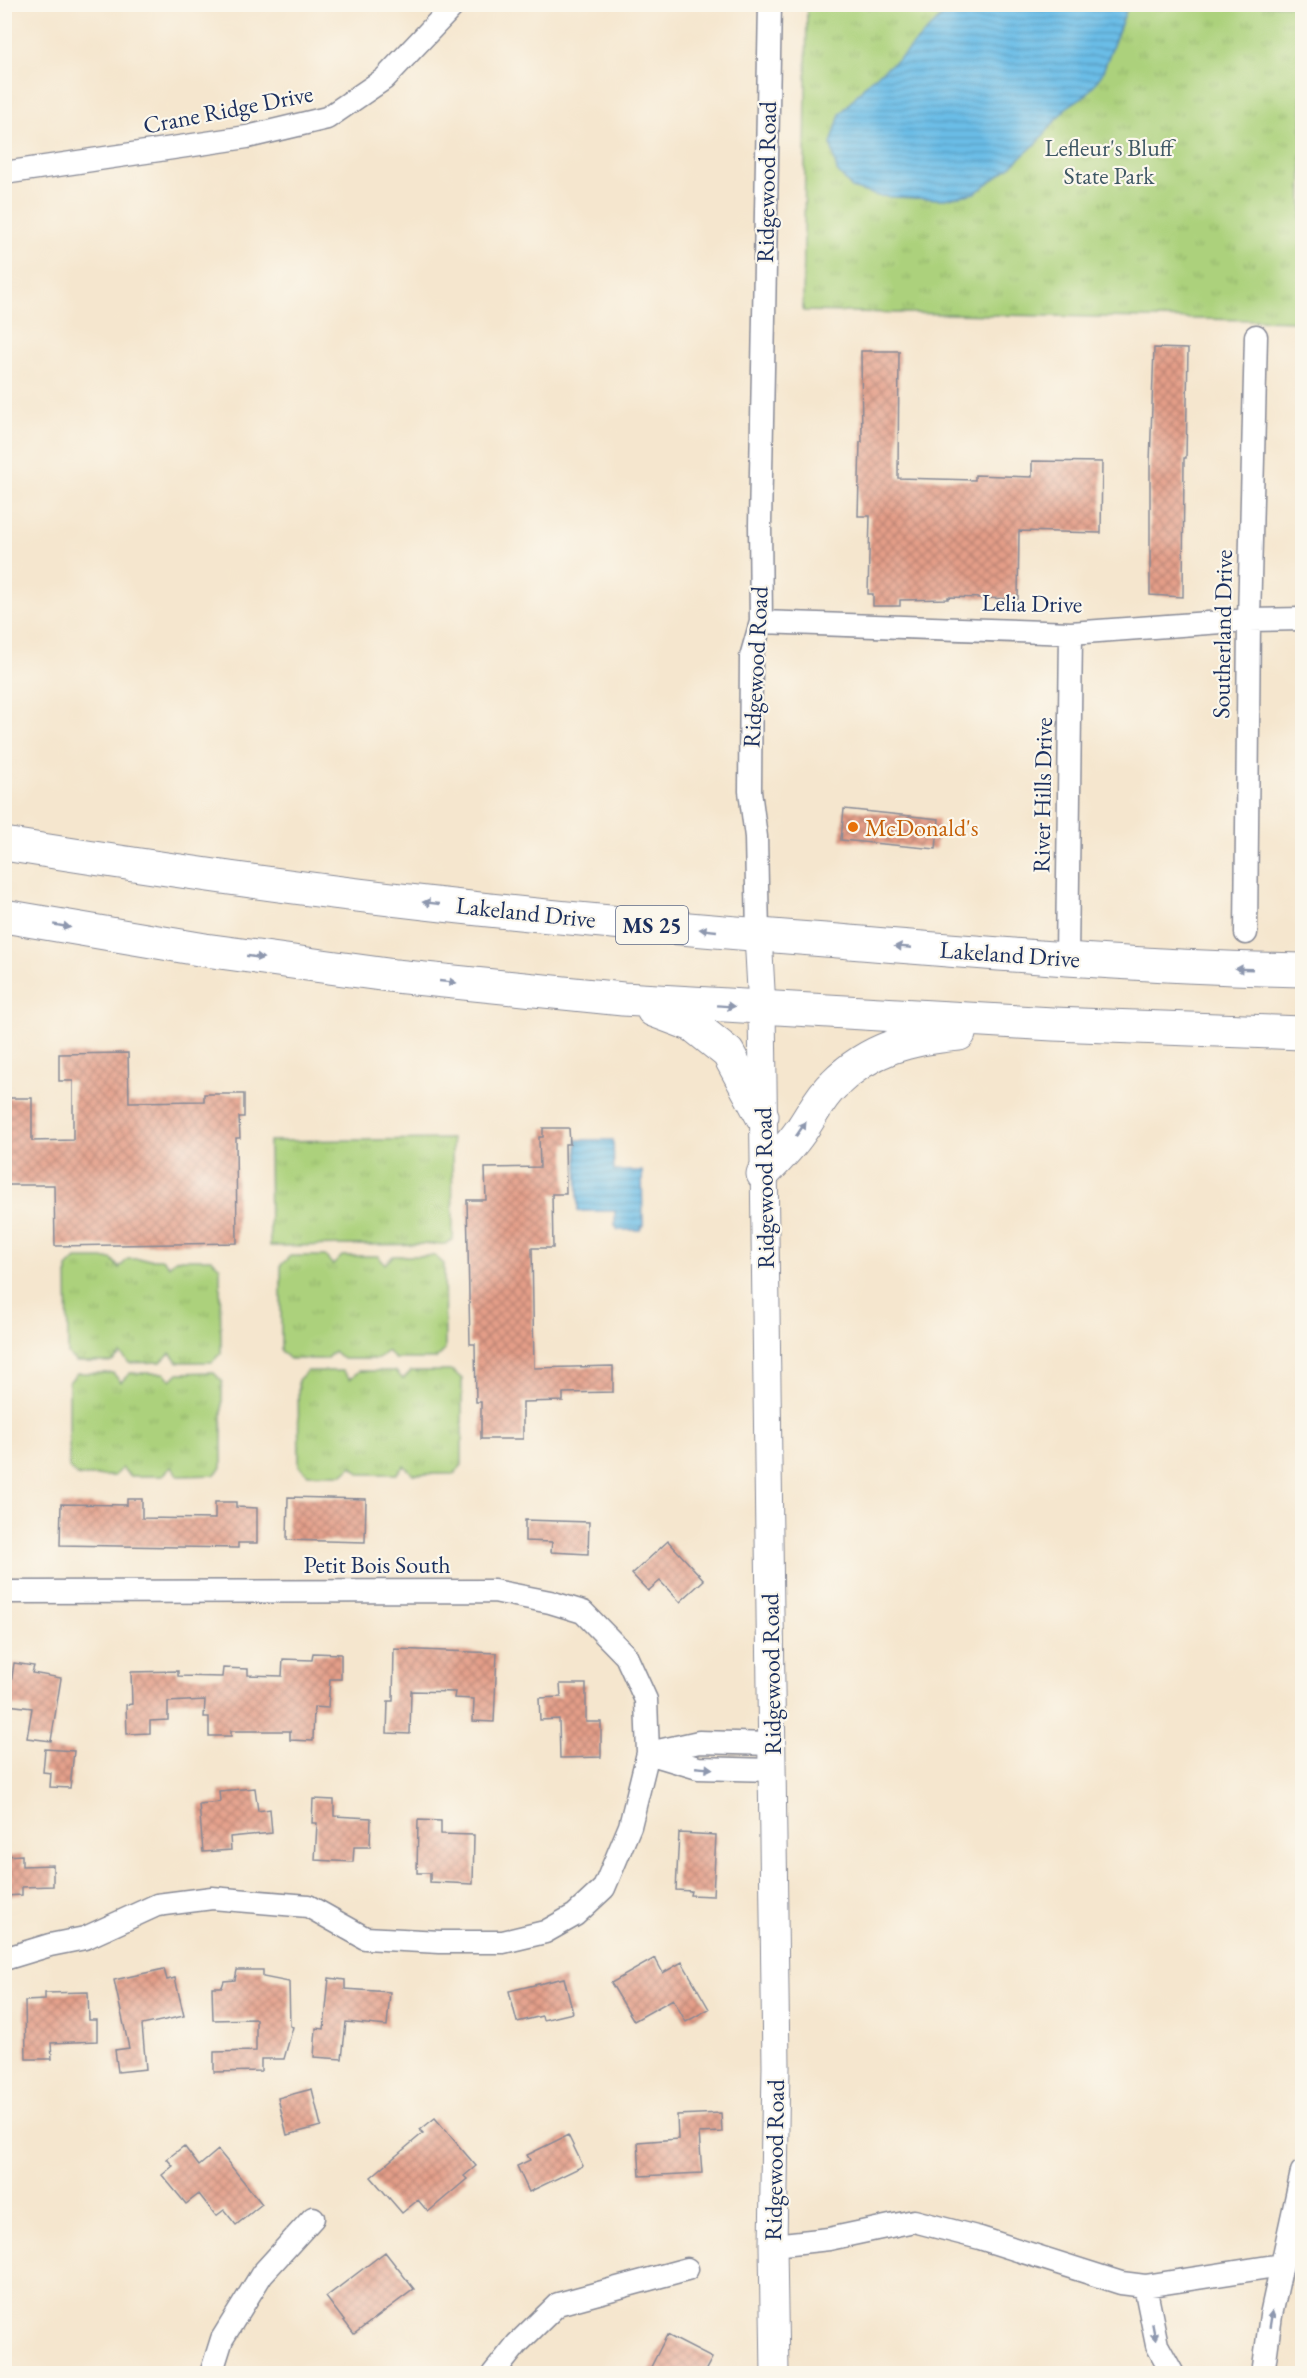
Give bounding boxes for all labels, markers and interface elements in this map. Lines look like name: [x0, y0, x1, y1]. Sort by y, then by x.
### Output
street label: Crane Ridge Drive: [140, 77, 316, 141]
street label: Ridgewood Road: [749, 100, 783, 263]
park label: Lefleur's Bluff State Park: [1044, 132, 1177, 191]
street label: Southerland Drive: [1205, 549, 1239, 719]
street label: Ridgewood Road: [735, 585, 775, 749]
street label: Lelia Drive: [981, 587, 1083, 619]
street label: River Hills Drive: [1025, 717, 1059, 873]
place label: McDonald's: [865, 812, 979, 843]
marker: McDonald's: [846, 820, 860, 834]
street label: Lakeland Drive: [455, 889, 597, 935]
one-way arrow: [421, 898, 440, 908]
road number: MS 25: [616, 906, 688, 944]
one-way arrow: [53, 922, 72, 931]
one-way arrow: [699, 925, 718, 935]
street label: Lakeland Drive: [939, 934, 1081, 974]
one-way arrow: [893, 942, 912, 952]
one-way arrow: [245, 952, 264, 961]
one-way arrow: [1235, 964, 1254, 973]
one-way arrow: [439, 977, 458, 987]
one-way arrow: [716, 1001, 735, 1011]
street label: Ridgewood Road: [747, 1106, 781, 1269]
one-way arrow: [795, 1122, 807, 1138]
street label: Petit Bois South: [303, 1549, 451, 1580]
street label: Ridgewood Road: [754, 1592, 788, 1755]
one-way arrow: [695, 1763, 714, 1773]
street label: Ridgewood Road: [757, 2078, 791, 2241]
one-way arrow: [1266, 2309, 1275, 2328]
one-way arrow: [1150, 2322, 1159, 2341]

